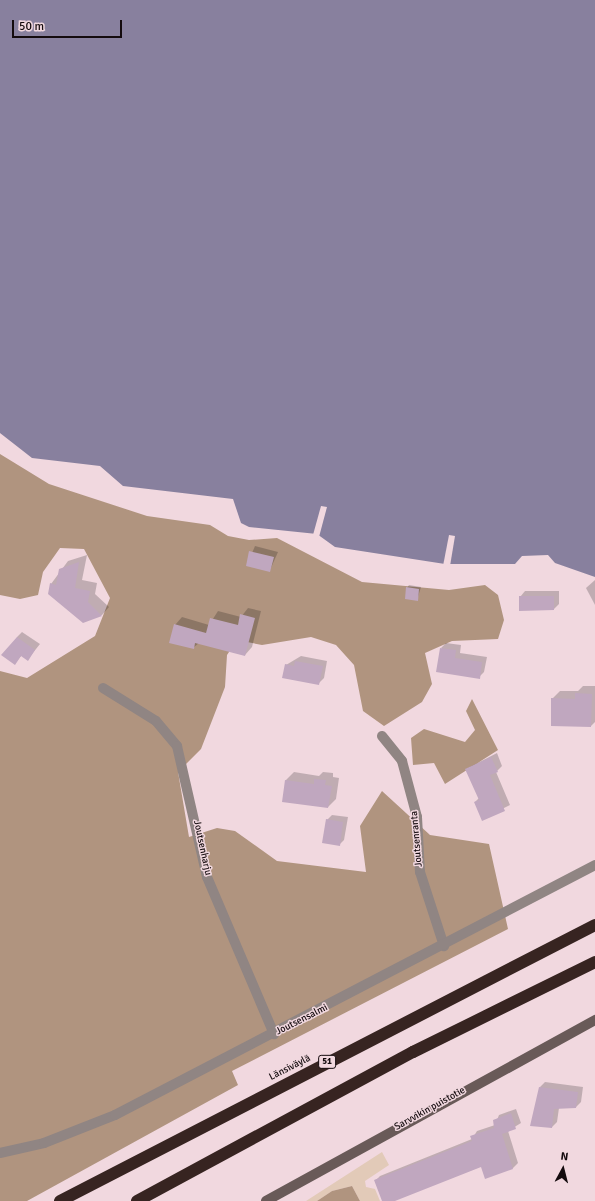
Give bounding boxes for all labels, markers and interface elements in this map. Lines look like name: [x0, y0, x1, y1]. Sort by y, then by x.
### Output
scale bar: [14, 12, 124, 38]
text: 50 m: [19, 19, 44, 34]
street label: Joutsenranta: [409, 810, 425, 868]
street label: Joutsenharju: [190, 819, 214, 877]
street label: Joutsensalmi: [274, 1002, 330, 1038]
street label: Länsiväylä: [267, 1052, 313, 1084]
road number: 51: [318, 1055, 336, 1069]
street label: Sarvvikin puistotie: [392, 1085, 468, 1133]
north arrow: [543, 1149, 583, 1189]
text: N: [560, 1150, 569, 1164]

